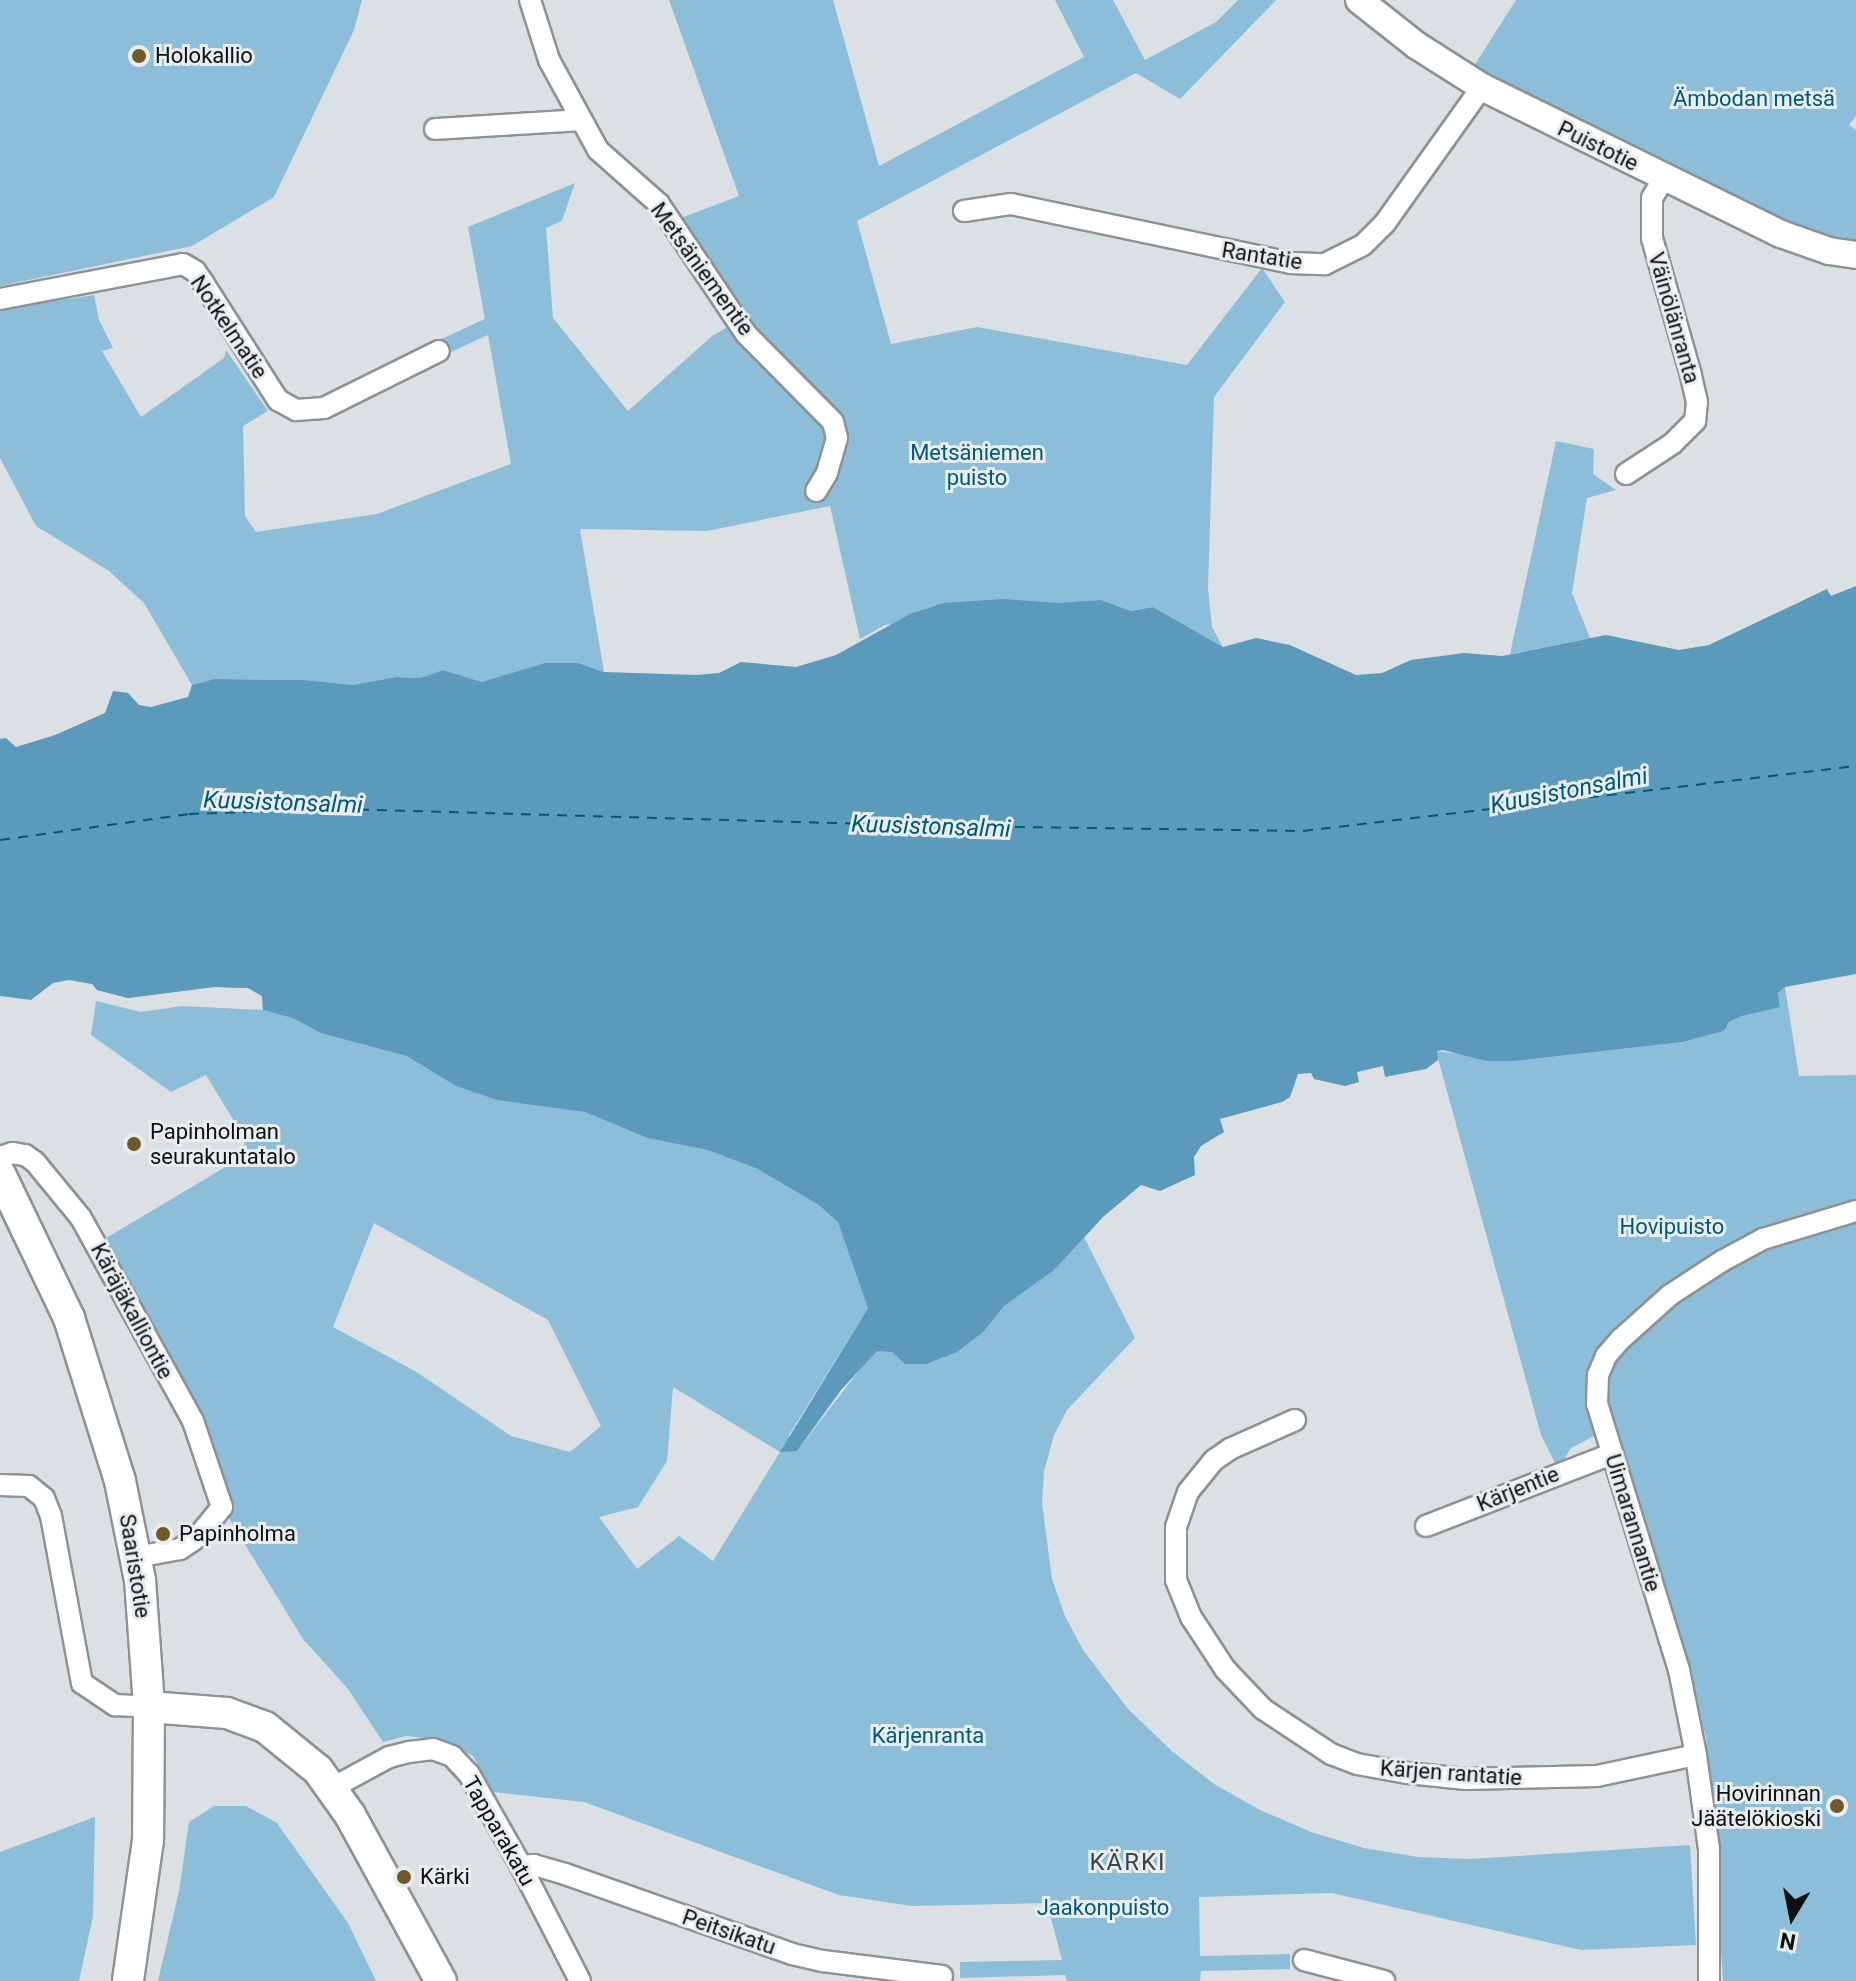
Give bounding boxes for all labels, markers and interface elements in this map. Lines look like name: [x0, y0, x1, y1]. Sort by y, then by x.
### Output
place label: Holokallio: [155, 43, 253, 69]
marker: Holokallio: [130, 47, 148, 65]
park label: Ämbodan metsä: [1673, 86, 1835, 112]
street label: Puistotie: [1553, 115, 1643, 177]
street label: Metsäniementie: [645, 197, 759, 341]
street label: Rantatie: [1220, 237, 1304, 275]
street label: Väinölänranta: [1643, 249, 1705, 387]
street label: Notkelmatie: [185, 270, 273, 384]
park label: Metsäniemen puisto: [910, 439, 1044, 490]
water label: Kuusistonsalmi: [1488, 762, 1650, 820]
water label: Kuusistonsalmi: [203, 786, 363, 820]
water label: Kuusistonsalmi: [851, 810, 1011, 844]
place label: Papinholman seurakuntatalo: [150, 1118, 296, 1170]
marker: Papinholman seurakuntatalo: [125, 1135, 143, 1153]
park label: Hovipuisto: [1620, 1214, 1724, 1240]
street label: Käräjäkalliontie: [85, 1239, 179, 1383]
street label: Uimarannantie: [1600, 1451, 1666, 1595]
street label: Kärjentie: [1473, 1461, 1563, 1517]
street label: Saaristotie: [114, 1512, 156, 1620]
place label: Papinholma: [179, 1521, 296, 1547]
marker: Papinholma: [154, 1525, 172, 1543]
park label: Kärjenranta: [872, 1723, 984, 1749]
street label: Kärjen rantatie: [1379, 1755, 1523, 1791]
street label: Tapparakatu: [457, 1772, 541, 1890]
place label: Hovirinnan Jäätelökioski: [1691, 1780, 1821, 1832]
marker: Hovirinnan Jäätelökioski: [1828, 1797, 1846, 1815]
district label: KÄRKI: [1089, 1849, 1167, 1877]
place label: Kärki: [420, 1864, 470, 1890]
marker: Kärki: [395, 1868, 413, 1886]
north arrow: [1752, 1877, 1832, 1957]
park label: Jaakonpuisto: [1037, 1895, 1169, 1921]
street label: Peitsikatu: [679, 1904, 779, 1960]
text: N: [1778, 1927, 1798, 1955]

